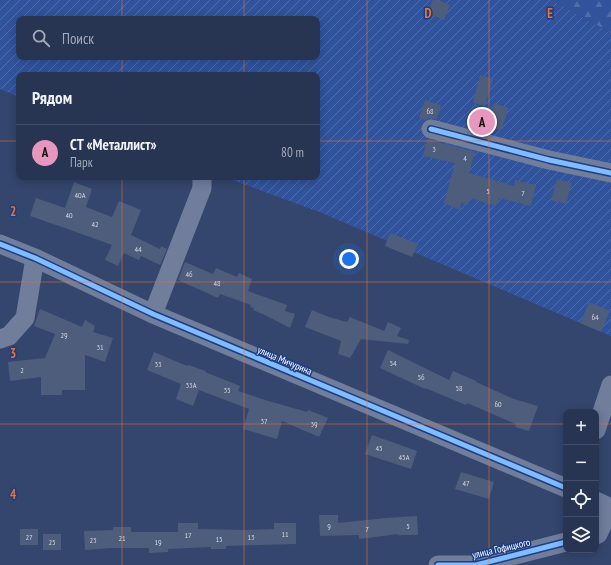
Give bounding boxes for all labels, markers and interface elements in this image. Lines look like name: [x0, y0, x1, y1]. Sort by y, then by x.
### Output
text: D: [425, 5, 432, 22]
text: E: [547, 5, 553, 22]
search box: [16, 16, 320, 60]
icon: search: [30, 27, 52, 49]
text: Поиск: [62, 29, 94, 48]
text: Рядом: [32, 87, 72, 109]
house number: 68: [426, 106, 434, 116]
pin: A: [469, 107, 495, 137]
text: СТ «Металлист»: [70, 135, 157, 154]
text: A: [42, 144, 48, 161]
text: 80 m: [281, 144, 304, 161]
house number: 3: [432, 144, 436, 154]
house number: 4: [463, 153, 467, 163]
text: Парк: [70, 154, 93, 171]
house number: 5: [486, 186, 490, 196]
house number: 7: [521, 188, 525, 198]
house number: 40А: [75, 190, 86, 200]
text: 2: [10, 203, 16, 220]
house number: 40: [65, 210, 73, 220]
house number: 42: [91, 219, 99, 229]
house number: 44: [134, 244, 142, 254]
your location: [339, 249, 359, 269]
house number: 46: [185, 269, 193, 279]
house number: 48: [213, 278, 221, 288]
house number: 64: [591, 312, 599, 322]
house number: 29: [60, 330, 68, 340]
house number: 31: [96, 342, 104, 352]
street label: улица Мичурина: [255, 343, 314, 378]
text: 3: [10, 345, 16, 362]
house number: 54: [389, 358, 397, 368]
house number: 33: [154, 359, 162, 369]
house number: 2: [20, 365, 24, 375]
house number: 56: [417, 372, 425, 382]
house number: 33А: [186, 380, 197, 390]
house number: 58: [455, 383, 463, 393]
house number: 35: [223, 385, 231, 395]
house number: 60: [494, 399, 502, 409]
map controls: [563, 409, 599, 553]
button: +: [563, 409, 599, 445]
house number: 37: [260, 416, 268, 426]
house number: 39: [310, 419, 318, 429]
house number: 45: [375, 443, 383, 453]
button: −: [563, 445, 599, 481]
house number: 45А: [399, 452, 410, 462]
house number: 47: [462, 478, 470, 488]
button: locate: [563, 481, 599, 517]
text: 4: [10, 486, 17, 503]
button: layers: [563, 517, 599, 553]
house number: 9: [327, 521, 331, 531]
house number: 5: [406, 521, 410, 531]
house number: 7: [365, 524, 369, 534]
house number: 11: [281, 529, 289, 539]
house number: 17: [184, 530, 192, 540]
house number: 27: [25, 532, 33, 542]
house number: 13: [247, 532, 255, 542]
house number: 21: [118, 533, 126, 543]
house number: 15: [215, 534, 223, 544]
house number: 23: [89, 535, 97, 545]
street label: улица Гофицкого: [471, 535, 531, 561]
house number: 25: [48, 537, 56, 547]
house number: 19: [154, 537, 162, 547]

